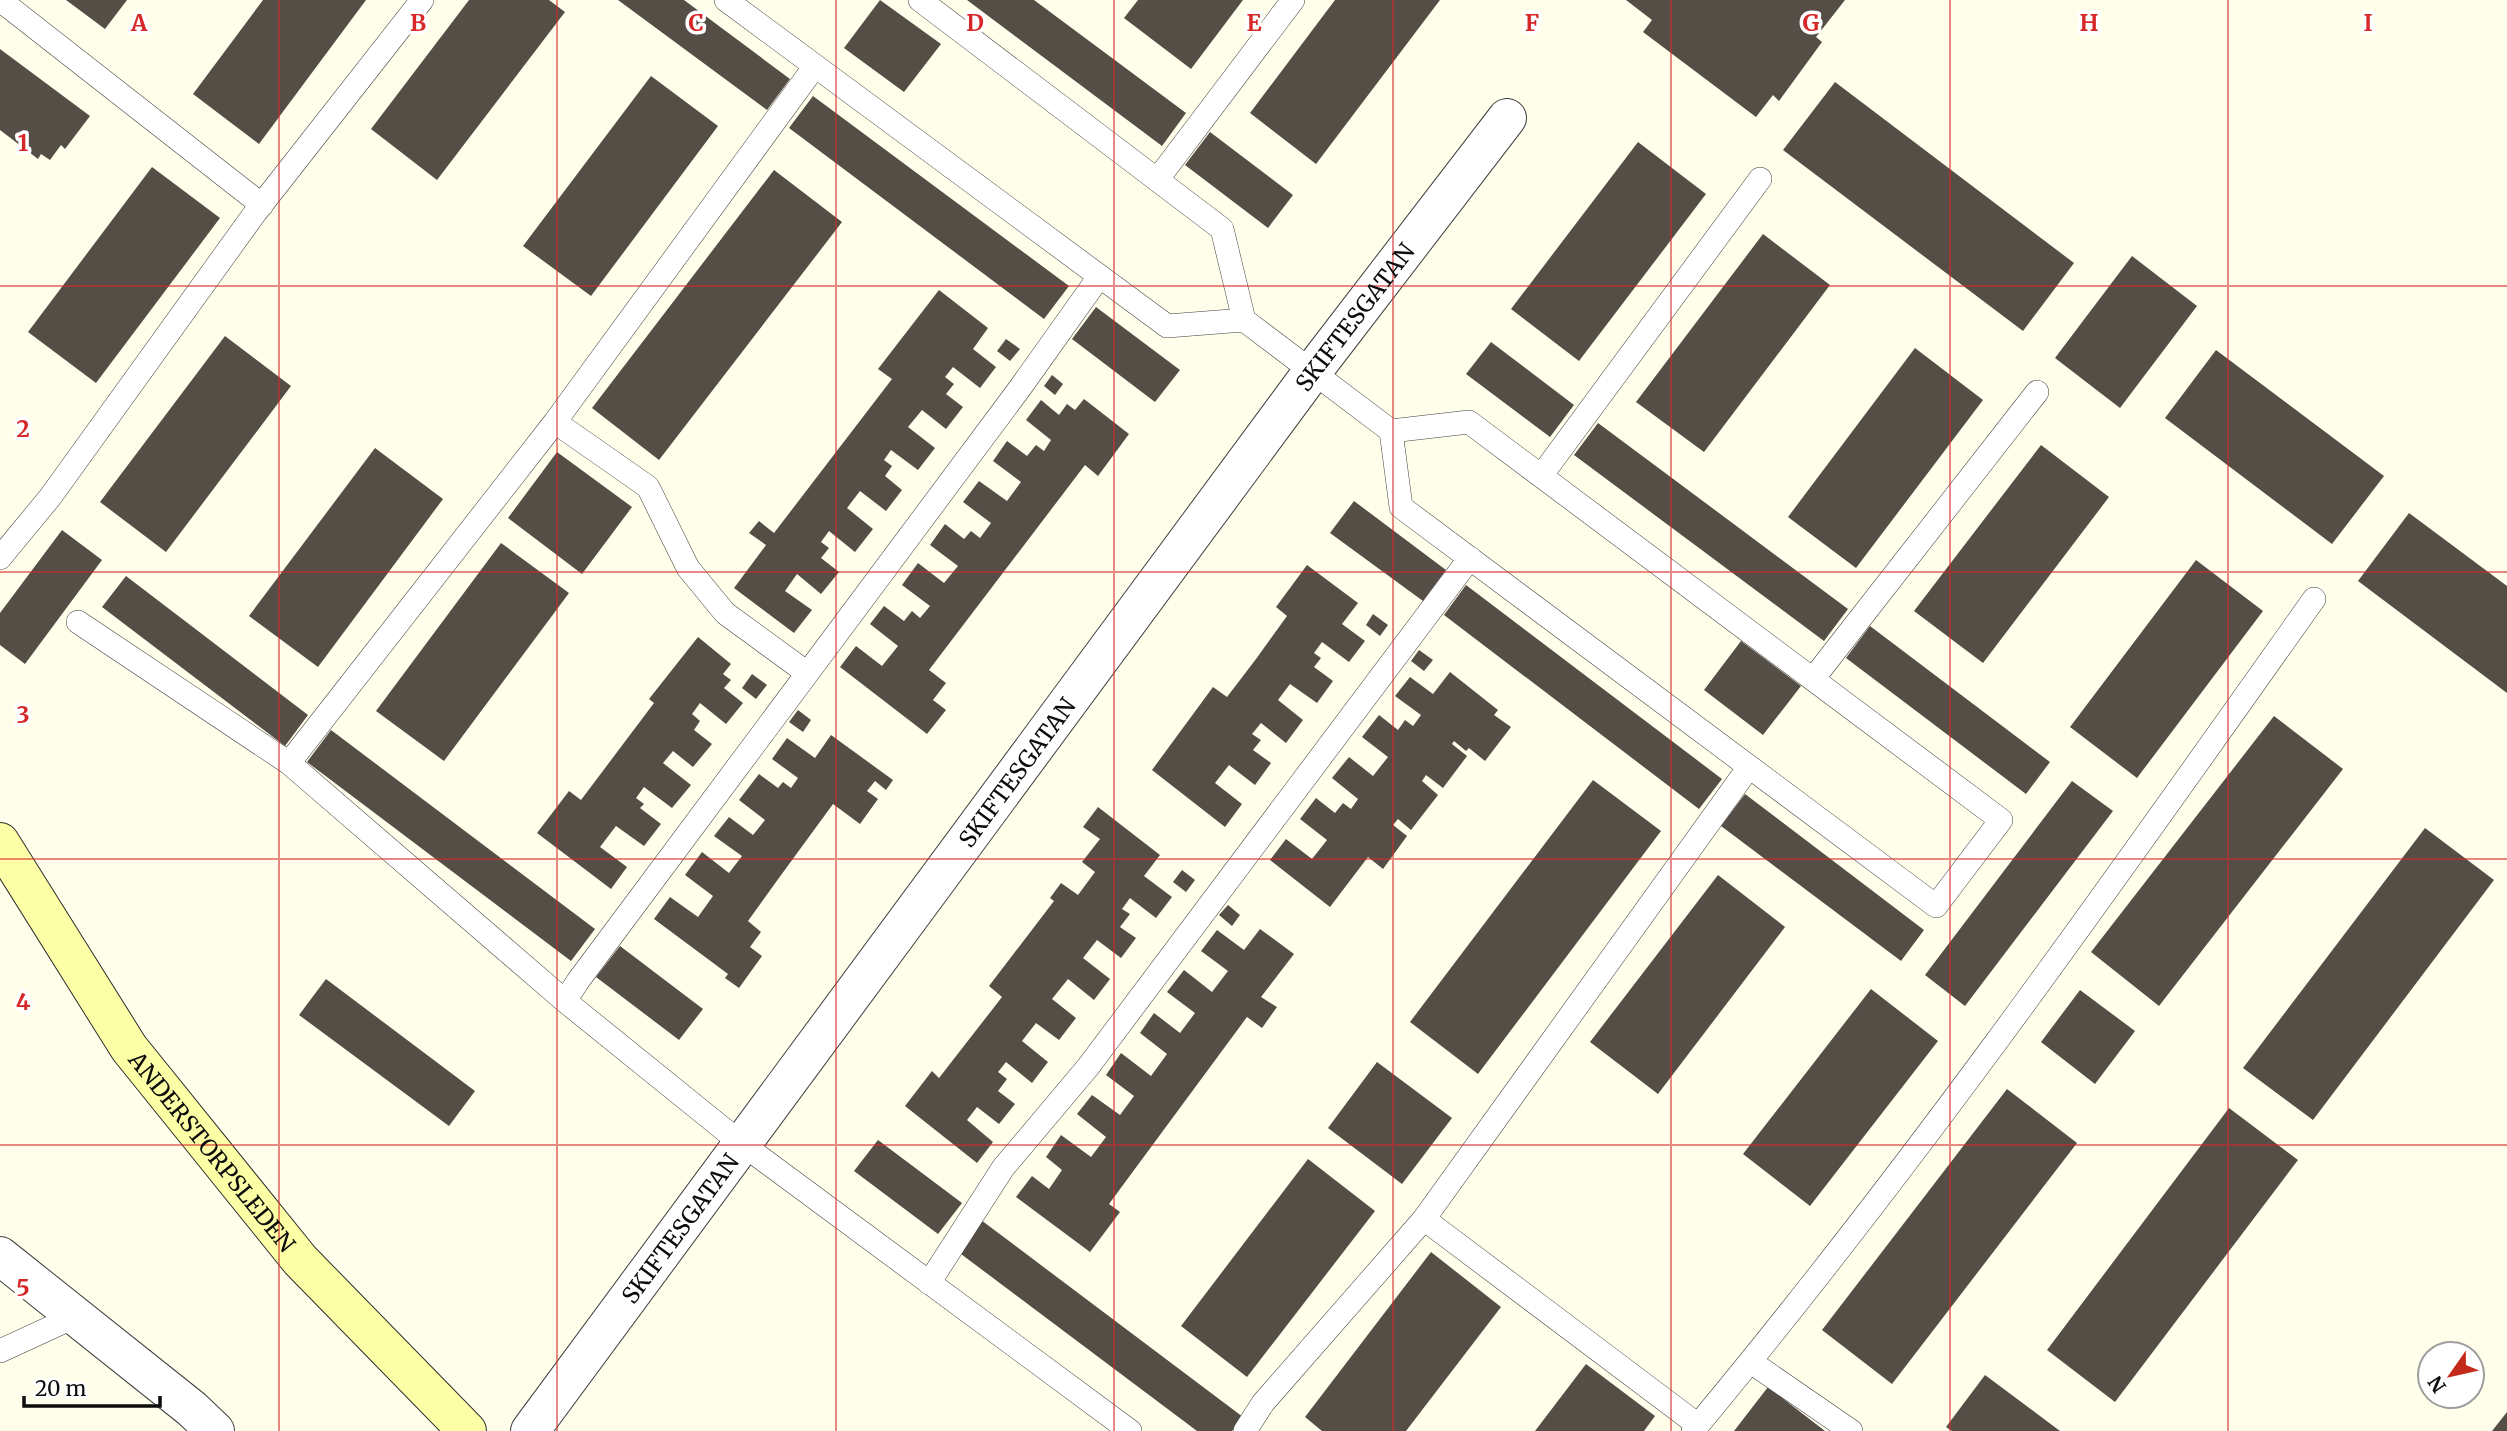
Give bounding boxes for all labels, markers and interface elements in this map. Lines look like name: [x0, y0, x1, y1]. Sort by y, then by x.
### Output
text: A: [130, 8, 148, 37]
text: B: [410, 8, 426, 37]
text: C: [688, 8, 704, 37]
text: D: [966, 8, 984, 37]
text: E: [1246, 8, 1262, 37]
text: F: [1525, 8, 1539, 37]
text: G: [1803, 8, 1820, 37]
text: H: [2080, 8, 2099, 37]
text: I: [2363, 8, 2373, 37]
text: 1: [18, 128, 29, 157]
street label: SKIFTESGATAN: [1289, 237, 1420, 397]
text: 2: [16, 414, 30, 443]
street label: SKIFTESGATAN: [952, 692, 1081, 853]
text: 3: [16, 700, 30, 729]
text: 4: [16, 987, 31, 1016]
street label: ANDERSTORPSLEDEN: [122, 1045, 302, 1258]
street label: SKIFTESGATAN: [615, 1148, 745, 1309]
text: 5: [16, 1273, 30, 1302]
north arrow: [2416, 1340, 2486, 1410]
scale bar: [24, 1364, 161, 1408]
text: N: [2423, 1372, 2451, 1397]
text: 20 m: [35, 1375, 87, 1402]

